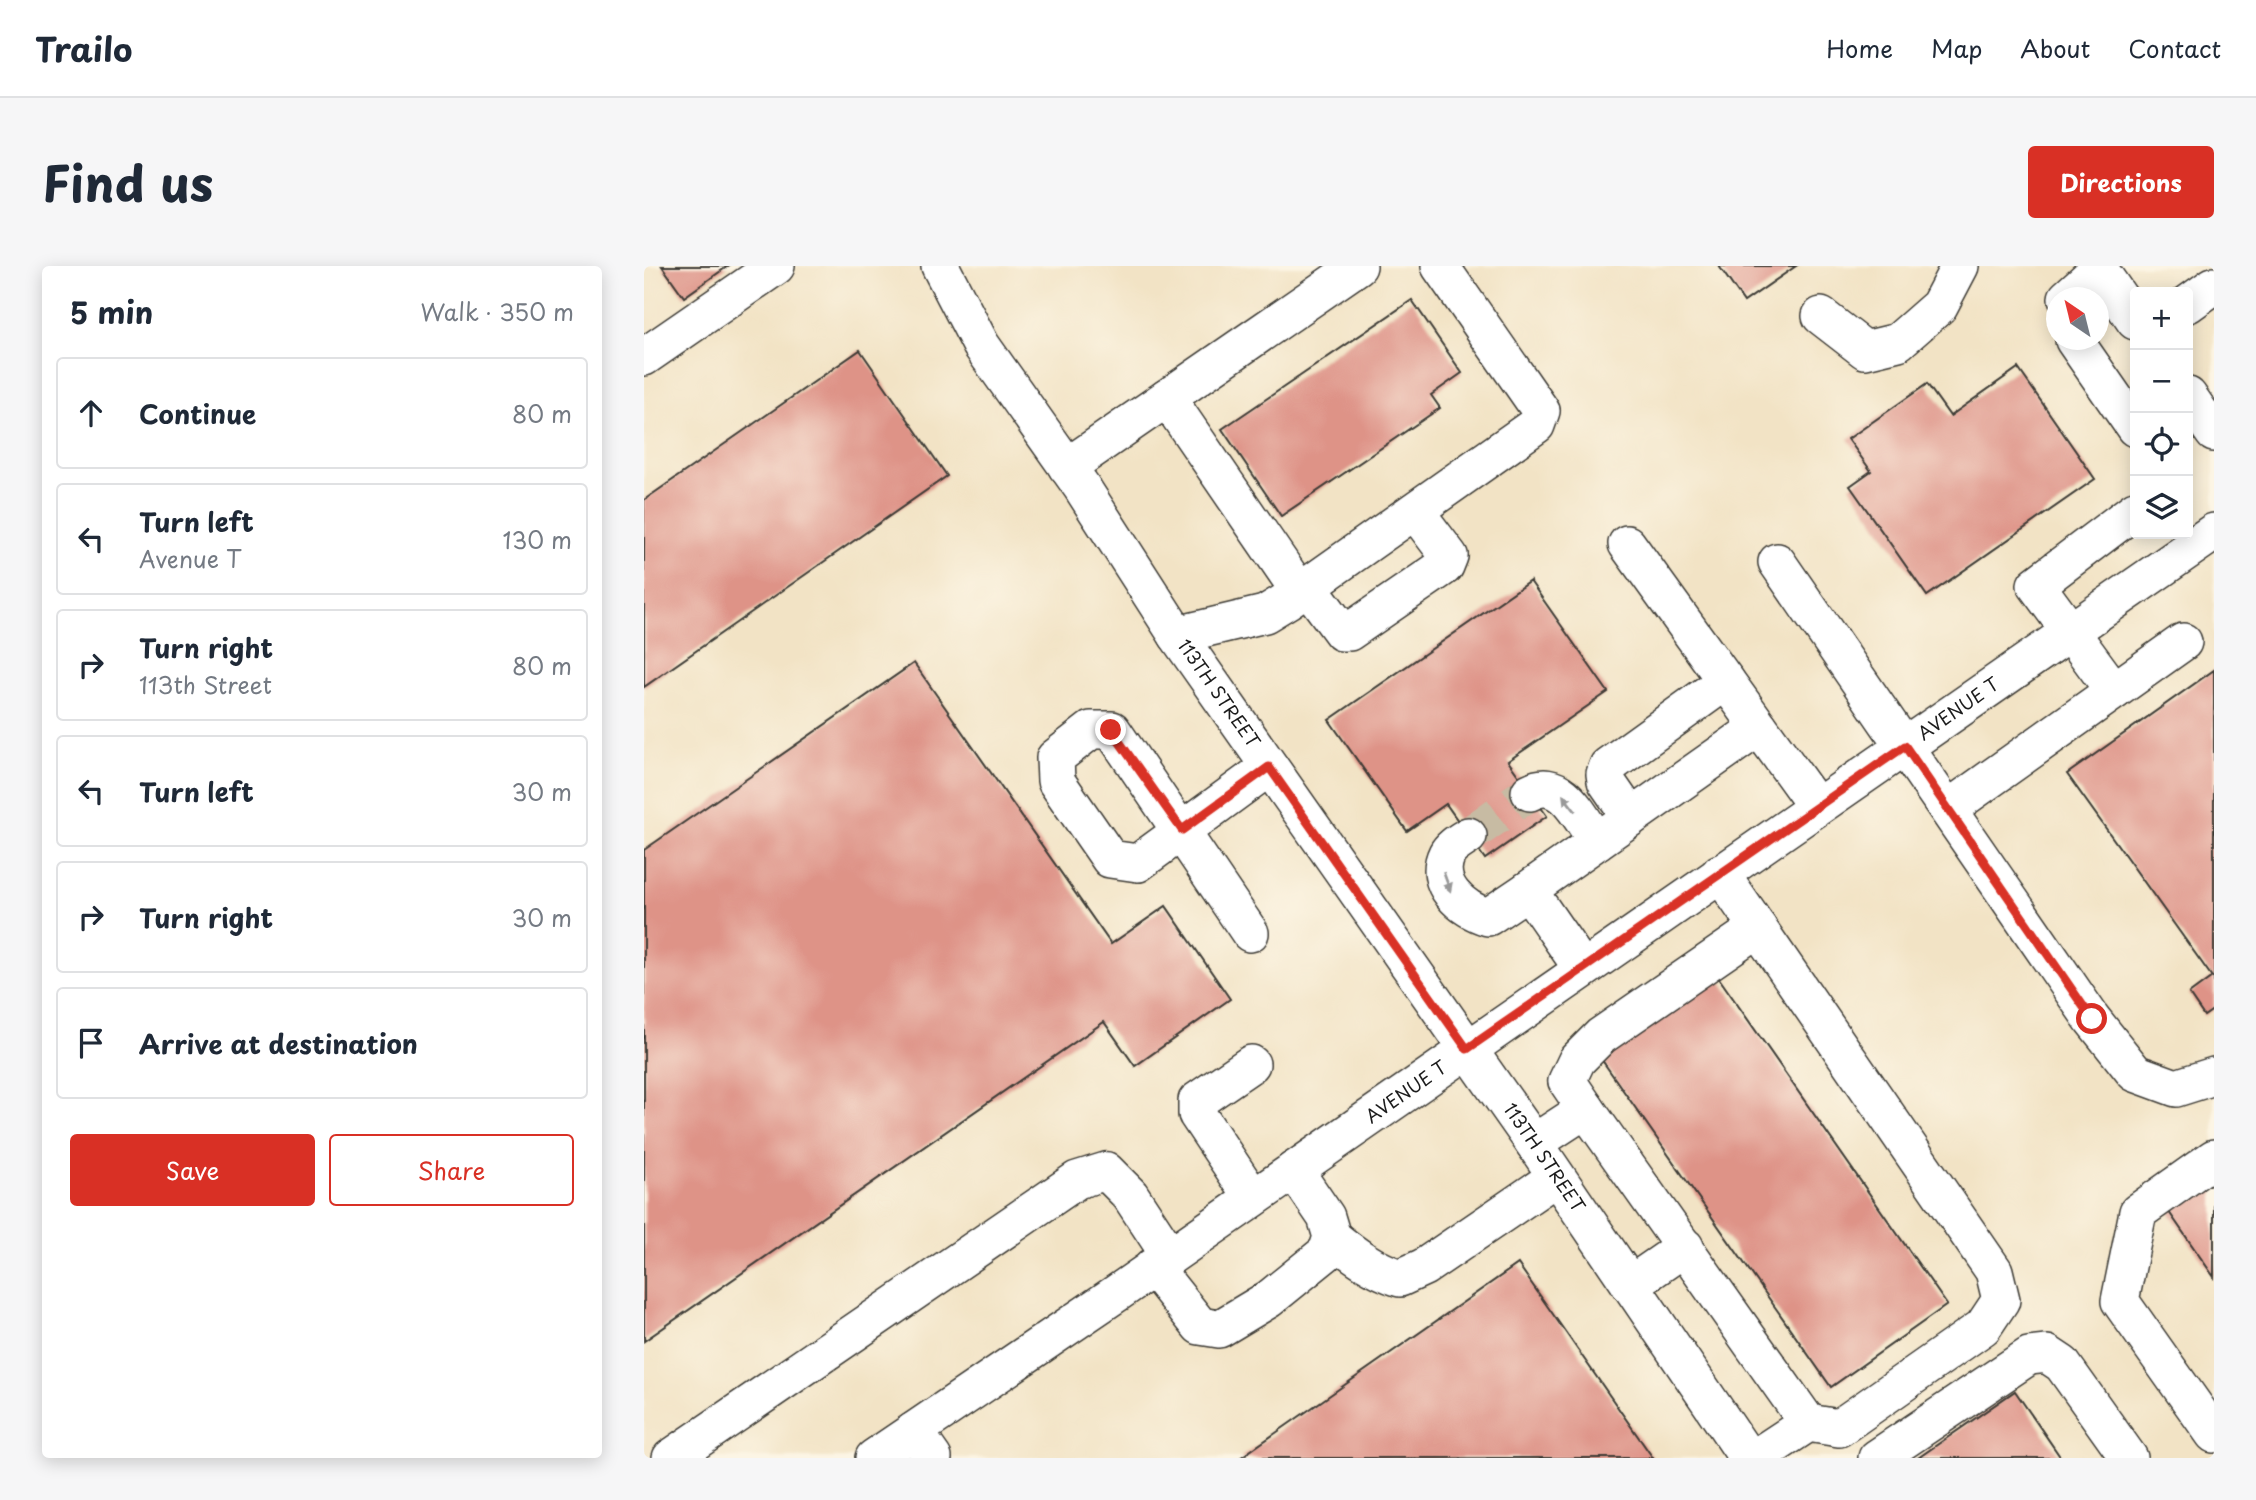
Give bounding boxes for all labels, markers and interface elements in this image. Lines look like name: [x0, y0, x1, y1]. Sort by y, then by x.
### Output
text: Trailo: [35, 23, 132, 73]
text: Home: [1826, 30, 1893, 66]
text: Map: [1931, 30, 1982, 66]
text: About: [2020, 30, 2090, 66]
text: Contact: [2128, 30, 2221, 66]
text: Find us: [42, 145, 213, 219]
button: Directions: [2028, 146, 2214, 218]
north arrow: [2046, 287, 2109, 350]
map controls: [2130, 287, 2193, 539]
button: +: [2130, 287, 2193, 350]
text: 5 min: [70, 289, 153, 334]
text: Walk · 350 m: [421, 294, 574, 329]
button: −: [2130, 350, 2193, 413]
icon: ahead: [72, 394, 110, 432]
text: Continue: [139, 394, 256, 433]
text: 80 m: [512, 396, 572, 431]
button: locate: [2130, 413, 2193, 476]
button: layers: [2130, 476, 2193, 539]
text: Turn left: [139, 502, 254, 541]
icon: left: [72, 520, 110, 558]
text: 130 m: [502, 522, 572, 557]
text: Avenue T: [139, 541, 242, 576]
text: Turn right: [139, 628, 273, 667]
street label: 113TH STREET: [1172, 633, 1268, 753]
icon: right: [72, 646, 110, 684]
text: 80 m: [512, 648, 572, 683]
text: 113th Street: [139, 667, 272, 702]
street label: AVENUE T: [1911, 670, 2005, 746]
route end: [1095, 714, 1126, 745]
icon: left: [72, 772, 110, 810]
text: Turn left: [139, 772, 254, 811]
text: 30 m: [511, 774, 572, 809]
one-way arrow: [1562, 795, 1577, 812]
one-way arrow: [1442, 871, 1453, 892]
icon: right: [72, 898, 110, 936]
text: Turn right: [139, 898, 273, 937]
text: 30 m: [511, 900, 572, 935]
route start: [2076, 1003, 2107, 1034]
icon: arrive: [72, 1024, 110, 1062]
text: Arrive at destination: [139, 1024, 418, 1063]
street label: AVENUE T: [1359, 1053, 1452, 1129]
street label: 113TH STREET: [1498, 1097, 1593, 1218]
button: Save: [70, 1134, 315, 1206]
button: Share: [329, 1134, 574, 1206]

